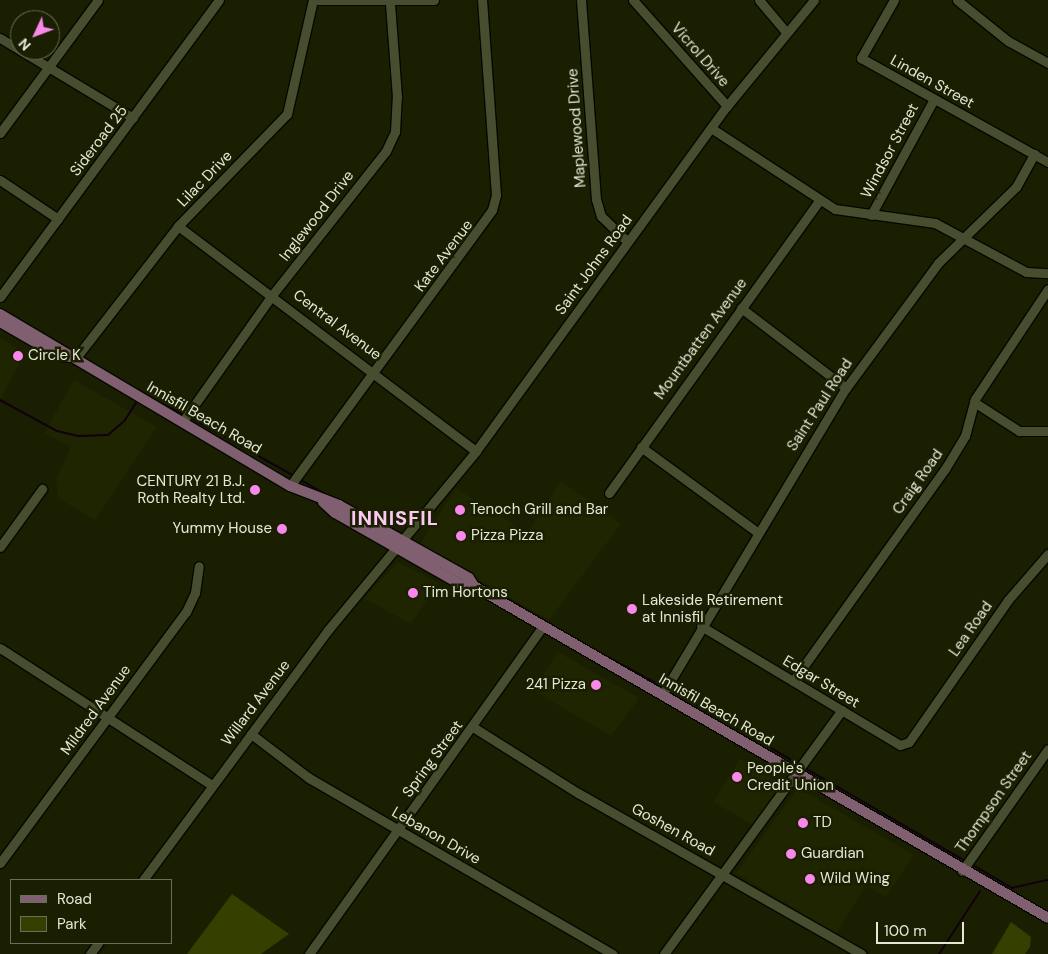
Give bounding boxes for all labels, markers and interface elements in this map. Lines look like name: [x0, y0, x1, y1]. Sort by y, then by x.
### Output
north arrow: [10, 10, 60, 60]
street label: Vicrol Drive: [667, 19, 733, 91]
text: N: [15, 35, 35, 54]
street label: Linden Street: [887, 52, 977, 112]
street label: Maplewood Drive: [564, 68, 590, 188]
street label: Windsor Street: [857, 101, 923, 201]
street label: Sideroad 25: [67, 102, 131, 180]
street label: Lilac Drive: [174, 147, 236, 211]
street label: Inglewood Drive: [276, 167, 358, 265]
street label: Saint Johns Road: [552, 212, 636, 318]
street label: Kate Avenue: [411, 216, 477, 296]
street label: Mountbatten Avenue: [651, 275, 751, 403]
street label: Central Avenue: [289, 286, 385, 364]
place label: Circle K: [28, 347, 81, 365]
marker: Circle K: [12, 350, 24, 362]
street label: Saint Paul Road: [784, 356, 856, 454]
street label: Innisfil Beach Road: [143, 378, 265, 458]
street label: Craig Road: [889, 446, 947, 518]
place label: CENTURY 21 B.J. Roth Realty Ltd.: [136, 472, 245, 507]
marker: CENTURY 21 B.J. Roth Realty Ltd.: [249, 484, 261, 496]
place label: Tenoch Grill and Bar: [470, 501, 608, 519]
marker: Tenoch Grill and Bar: [454, 504, 466, 516]
district label: INNISFIL: [350, 506, 440, 530]
place label: Yummy House: [173, 520, 272, 538]
marker: Yummy House: [276, 523, 288, 535]
place label: Pizza Pizza: [471, 527, 543, 545]
marker: Pizza Pizza: [455, 530, 467, 542]
place label: Tim Hortons: [423, 584, 508, 602]
marker: Tim Hortons: [407, 587, 419, 599]
place label: Lakeside Retirement at Innisfil: [642, 591, 783, 626]
street label: Lea Road: [946, 598, 996, 660]
marker: Lakeside Retirement at Innisfil: [626, 603, 638, 615]
street label: Edgar Street: [779, 652, 863, 712]
street label: Willard Avenue: [218, 657, 294, 749]
street label: Mildred Avenue: [57, 661, 135, 759]
street label: Innisfil Beach Road: [655, 670, 777, 750]
place label: 241 Pizza: [526, 676, 586, 694]
marker: 241 Pizza: [590, 679, 602, 691]
street label: Spring Street: [399, 717, 467, 801]
street label: Thompson Street: [952, 748, 1036, 856]
place label: People's Credit Union: [747, 759, 834, 794]
marker: People's Credit Union: [731, 771, 743, 783]
street label: Goshen Road: [628, 800, 718, 860]
street label: Lebanon Drive: [389, 803, 483, 869]
place label: TD: [813, 814, 832, 832]
marker: TD: [797, 817, 809, 829]
place label: Guardian: [801, 845, 864, 863]
marker: Guardian: [785, 848, 797, 860]
place label: Wild Wing: [820, 870, 890, 888]
marker: Wild Wing: [804, 873, 816, 885]
legend: [10, 879, 172, 944]
text: Road: [57, 889, 92, 909]
scale bar: [878, 912, 966, 944]
text: Park: [57, 914, 87, 934]
text: 100 m: [884, 921, 927, 941]

